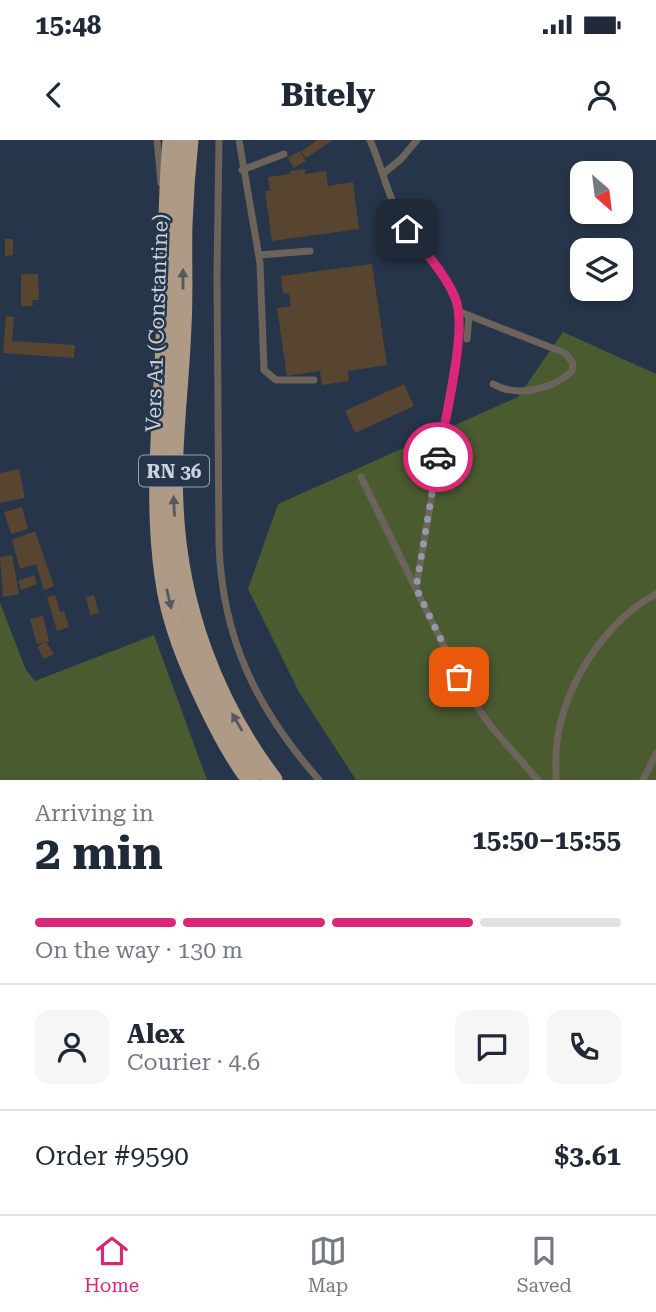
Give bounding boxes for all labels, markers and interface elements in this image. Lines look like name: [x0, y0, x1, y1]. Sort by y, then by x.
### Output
text: 15:48: [35, 10, 101, 40]
icon: back: [35, 76, 73, 114]
text: Bitely: [281, 76, 375, 114]
icon: person: [583, 76, 621, 114]
north arrow: [570, 161, 634, 224]
map controls: [570, 161, 633, 301]
pin: [377, 199, 437, 259]
icon: home: [388, 210, 426, 248]
street label: Vers A1 (Constantine): [141, 213, 173, 433]
button: layers: [570, 238, 633, 301]
one-way arrow: [177, 268, 189, 290]
courier: [403, 422, 473, 492]
icon: car: [419, 438, 457, 476]
road number: RN 36: [139, 456, 209, 486]
one-way arrow: [169, 495, 180, 517]
one-way arrow: [164, 588, 175, 610]
pin: [429, 647, 489, 707]
icon: bag: [440, 658, 478, 696]
one-way arrow: [231, 713, 243, 732]
text: Arriving in: [35, 800, 154, 827]
text: 15:50–15:55: [472, 825, 621, 855]
text: 2 min: [35, 826, 163, 880]
text: On the way · 130 m: [35, 937, 243, 964]
button: person: [35, 1010, 109, 1084]
button: chat: [455, 1010, 529, 1084]
button: phone: [547, 1010, 621, 1084]
text: Alex: [127, 1019, 185, 1049]
text: Courier · 4.6: [127, 1049, 260, 1076]
text: Order #9590: [35, 1141, 189, 1171]
text: $3.61: [555, 1141, 621, 1171]
tab: Home: [84, 1232, 139, 1297]
tab: Map: [308, 1232, 348, 1297]
tab: Saved: [517, 1232, 572, 1297]

